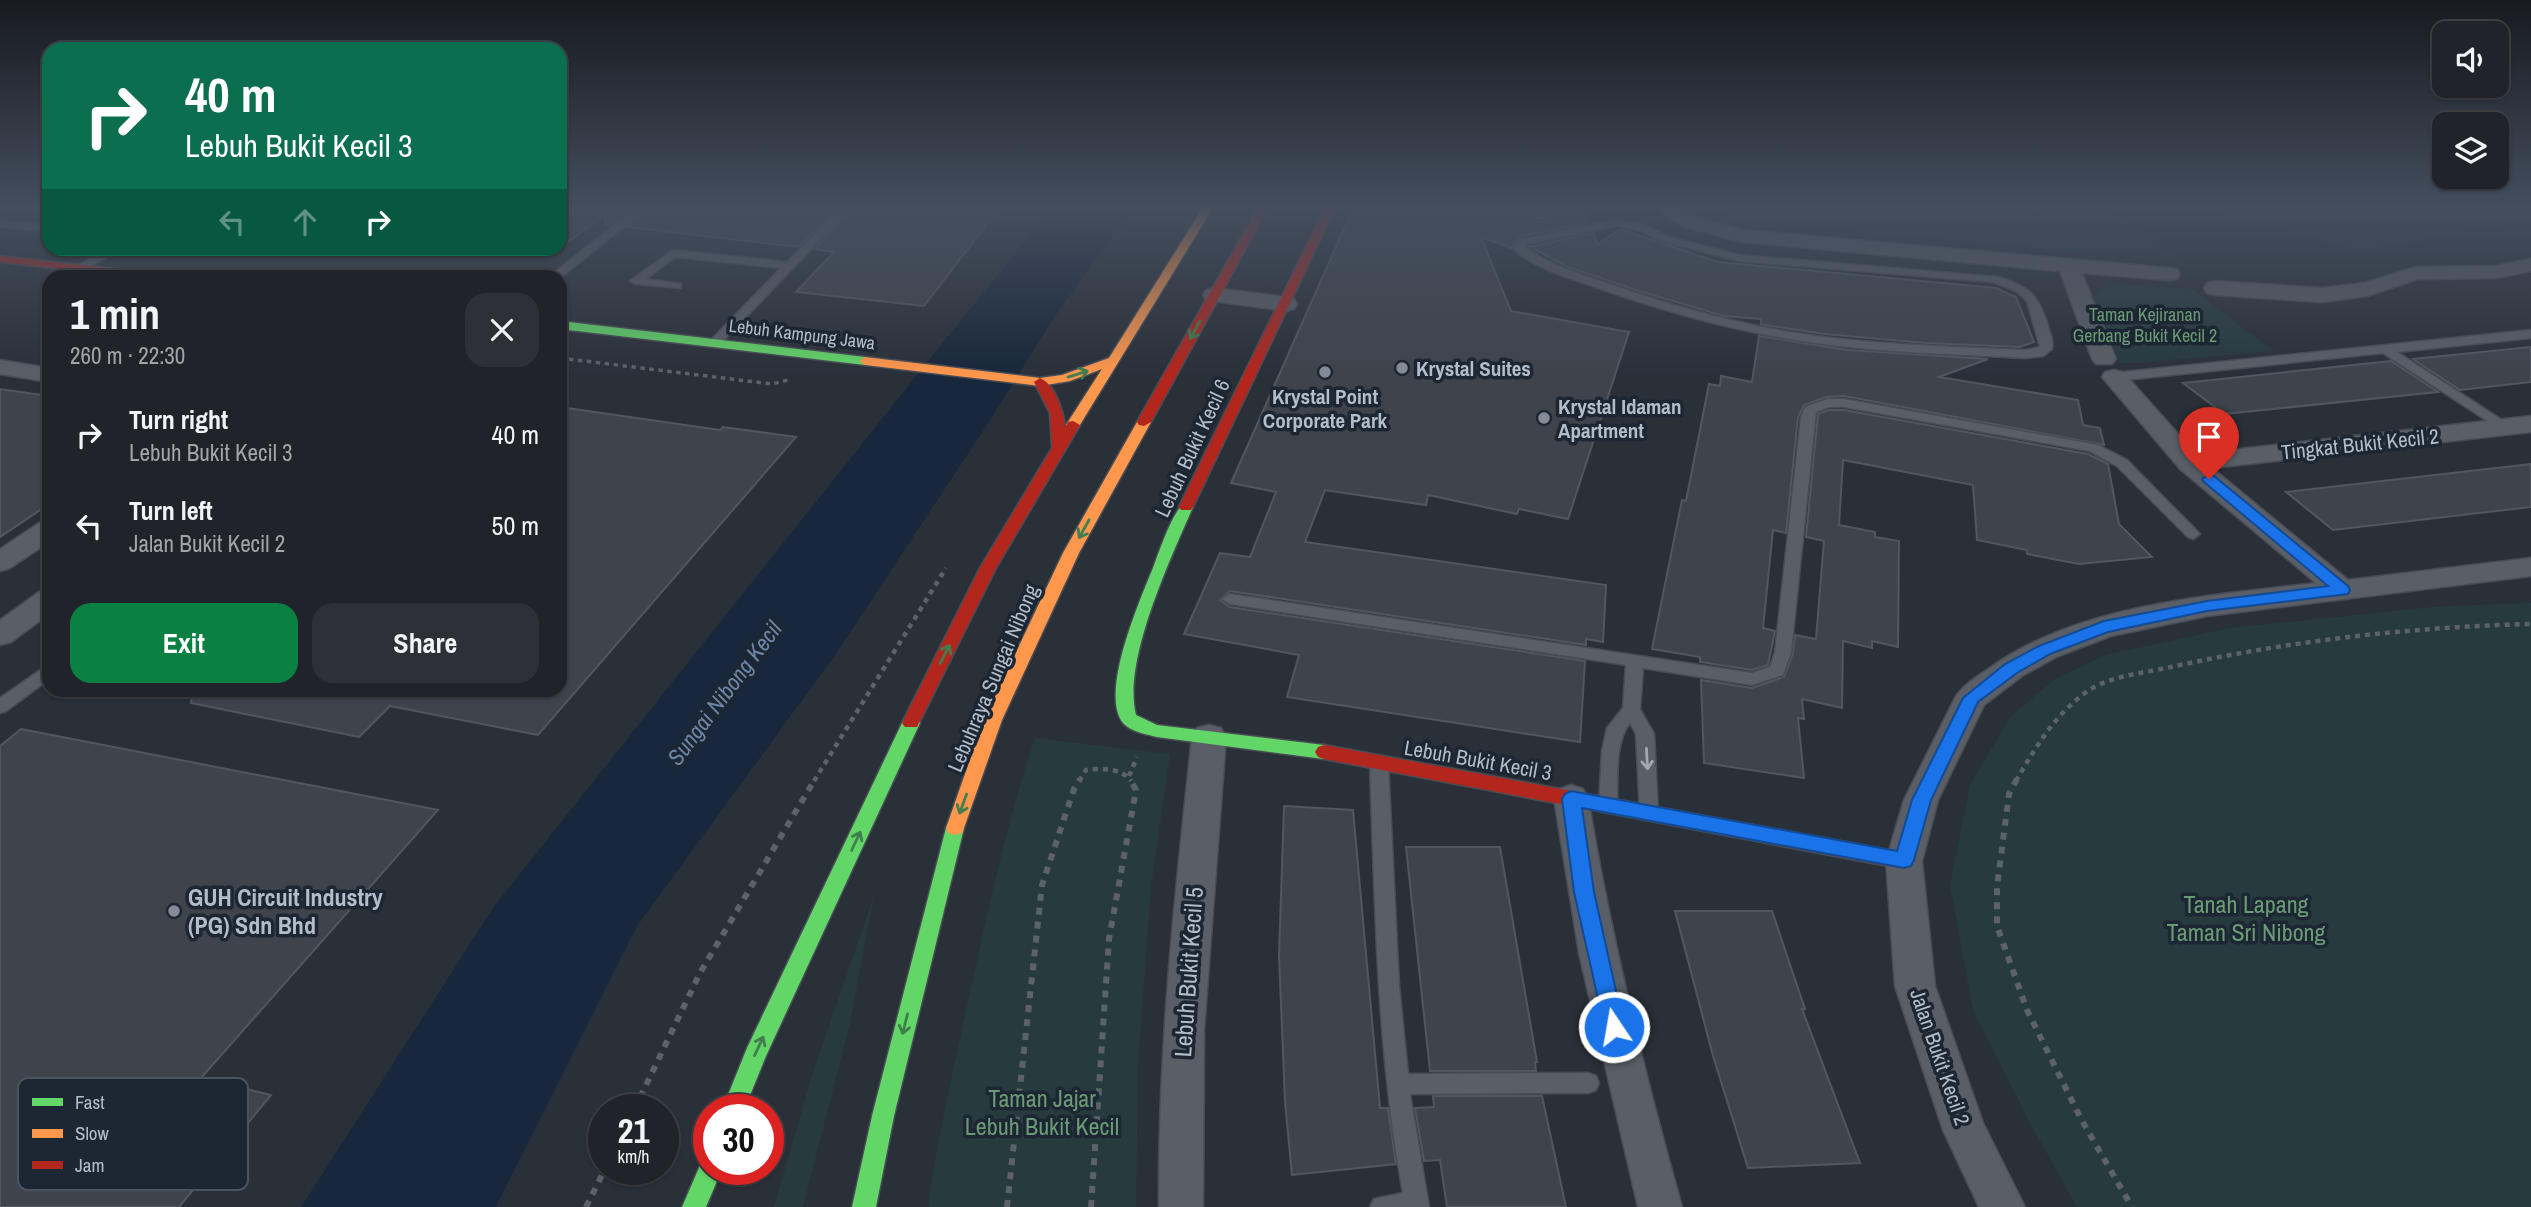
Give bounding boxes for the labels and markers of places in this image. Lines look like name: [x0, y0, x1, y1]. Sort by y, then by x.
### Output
place label: Krystal Suites: [1416, 354, 1531, 383]
marker: Krystal Suites: [1394, 360, 1410, 376]
marker: Krystal Point Corporate Park: [1317, 364, 1333, 380]
place label: Krystal Point Corporate Park: [1263, 382, 1388, 435]
place label: Krystal Idaman Apartment: [1558, 392, 1681, 445]
pin: [2179, 407, 2239, 479]
marker: Krystal Idaman Apartment: [1536, 410, 1552, 426]
place label: GUH Circuit Industry (PG) Sdn Bhd: [188, 881, 383, 941]
marker: GUH Circuit Industry (PG) Sdn Bhd: [166, 903, 182, 919]

